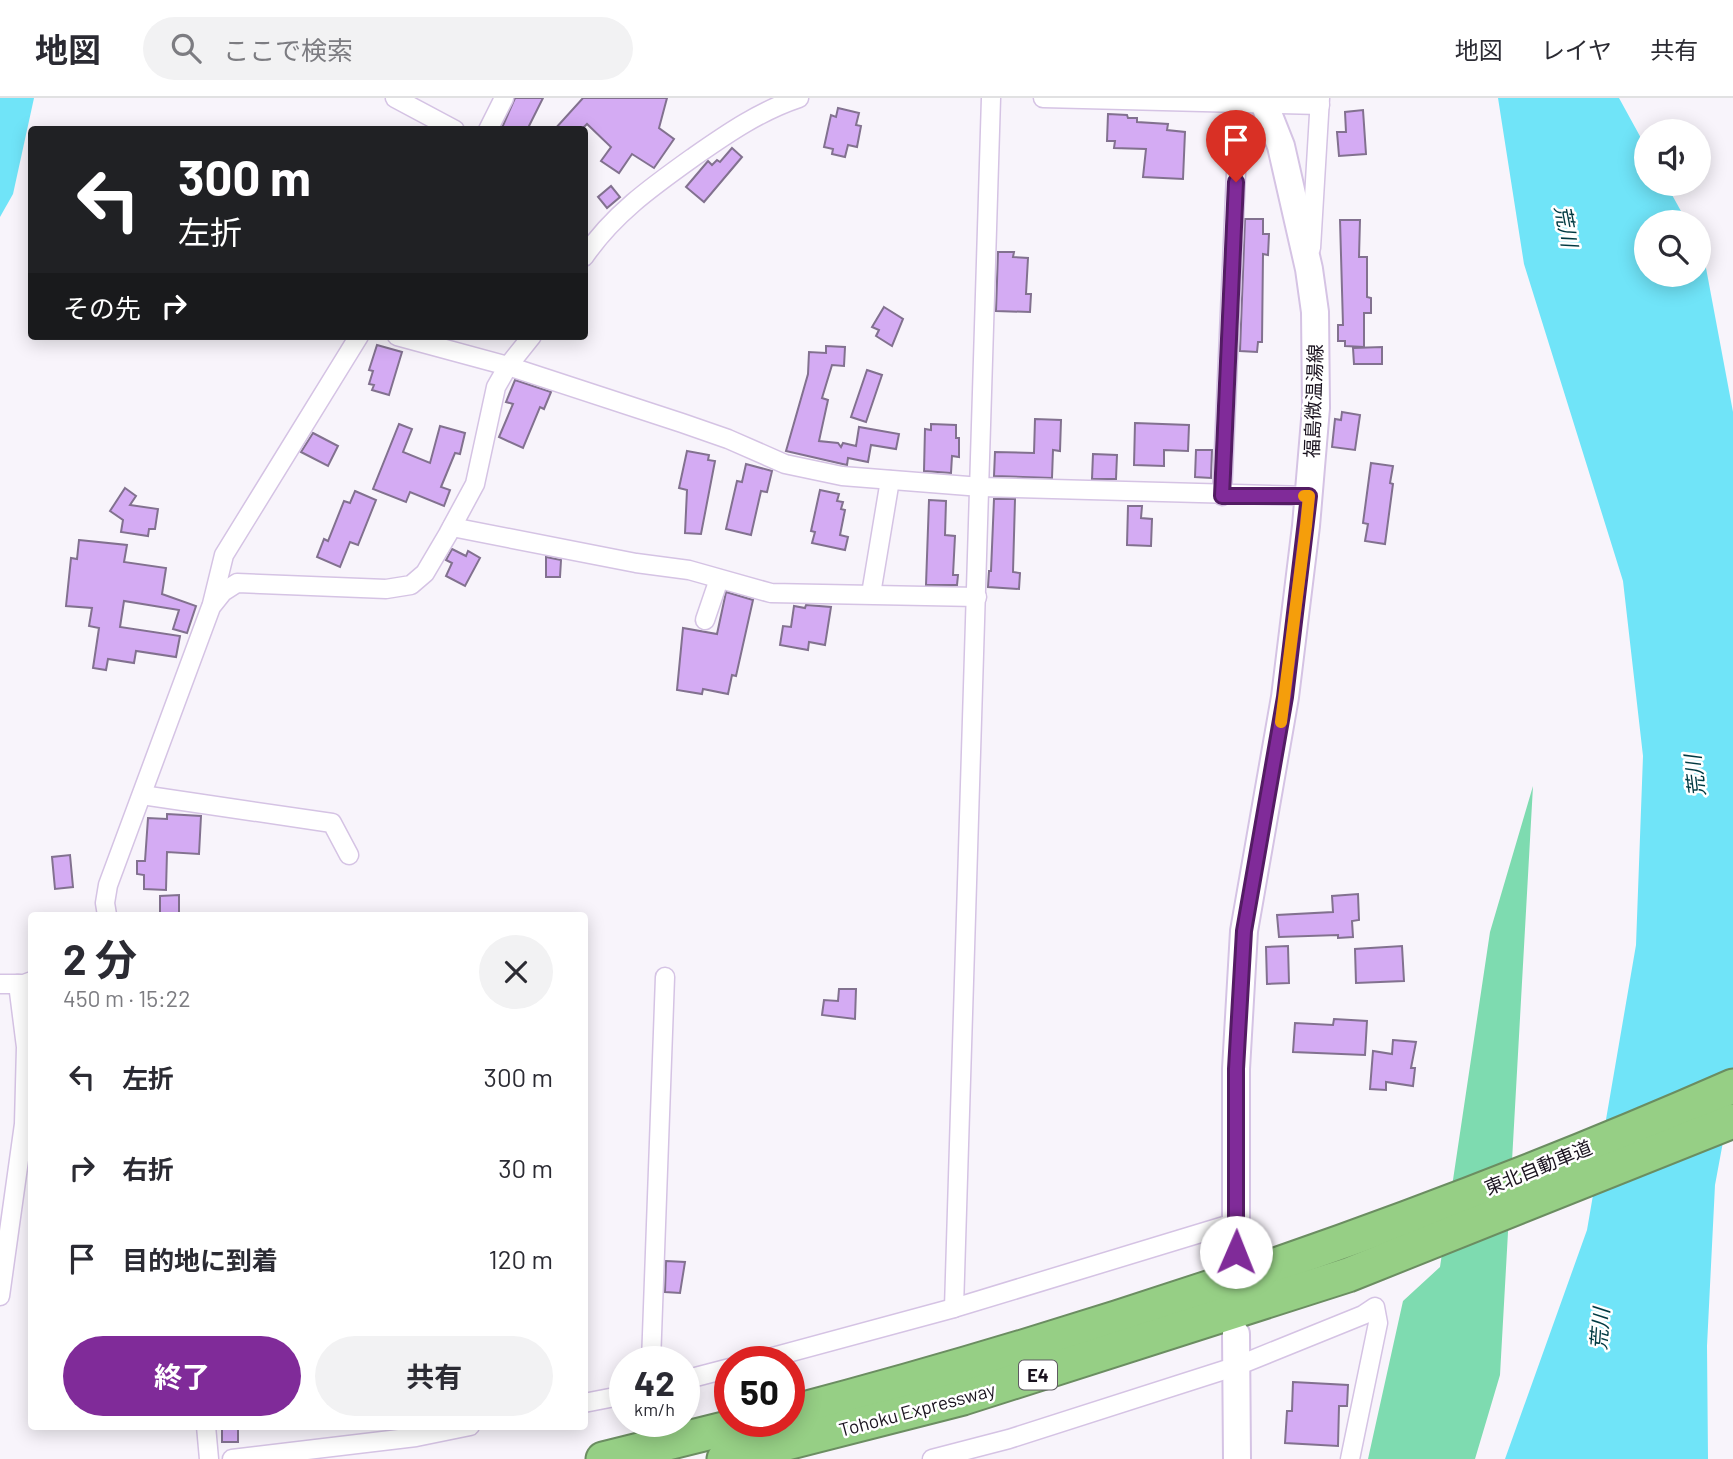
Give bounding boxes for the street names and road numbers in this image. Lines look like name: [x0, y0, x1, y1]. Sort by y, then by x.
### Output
street label: 福島微温湯線: [1300, 344, 1326, 458]
street label: 東北自動車道: [1481, 1135, 1595, 1199]
road number: E4: [1019, 1360, 1057, 1390]
street label: Tohoku Expressway: [836, 1377, 998, 1441]

